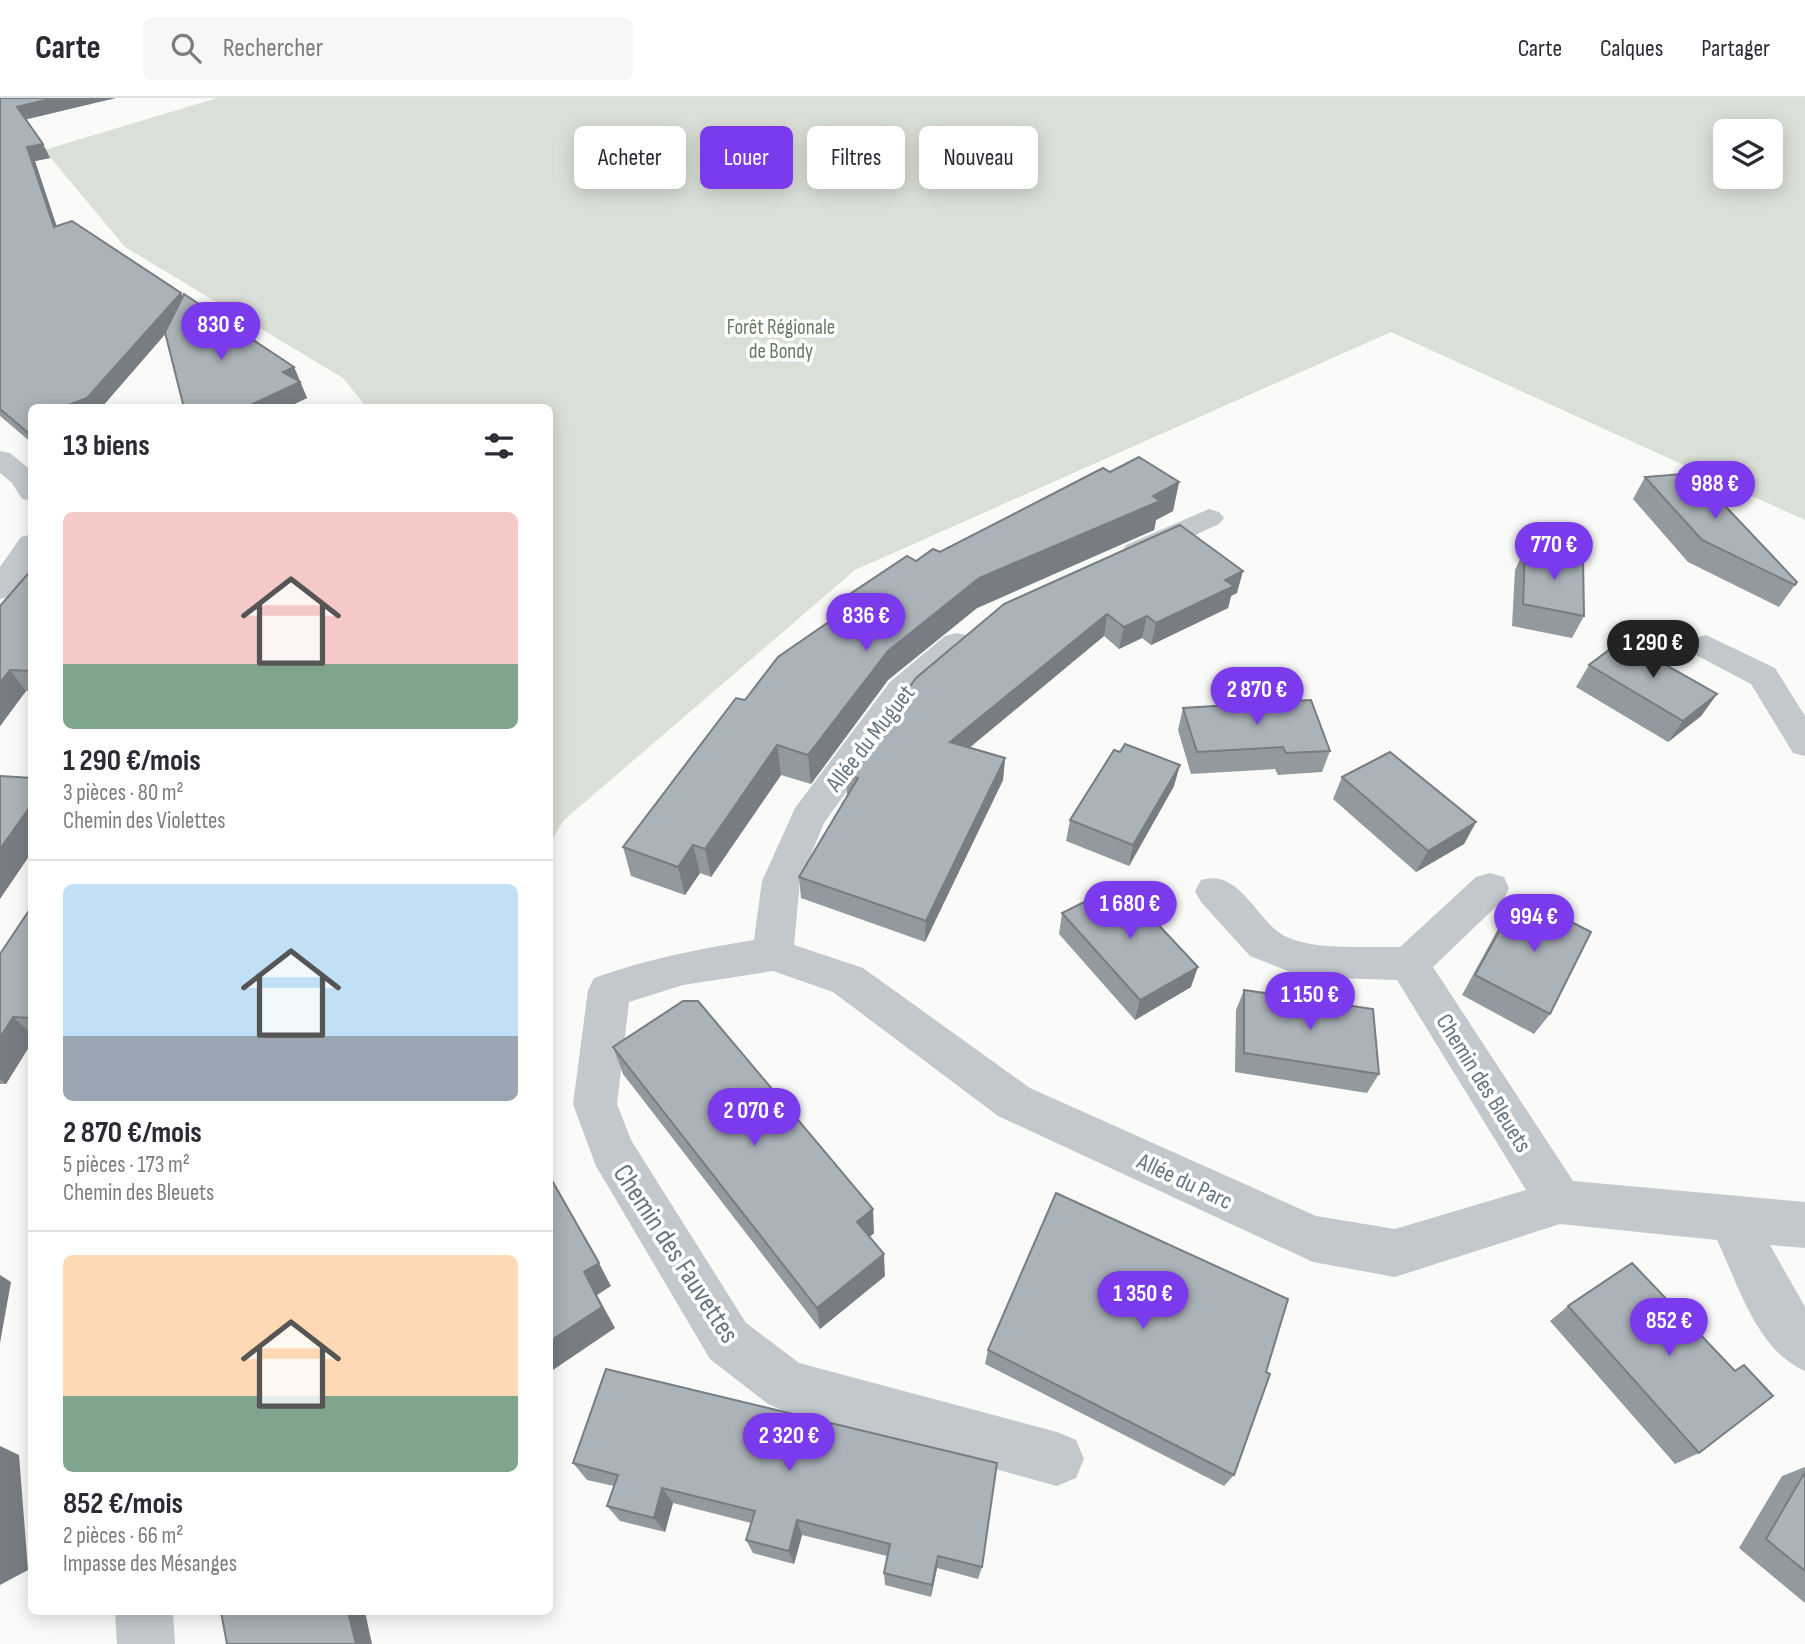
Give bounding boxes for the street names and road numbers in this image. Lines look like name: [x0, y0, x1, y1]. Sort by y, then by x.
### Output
street label: Allée du Muguet: [819, 679, 921, 798]
street label: Chemin des Bleuets: [1429, 1009, 1538, 1158]
street label: Allée du Parc: [1132, 1146, 1237, 1216]
street label: Chemin des Fauvettes: [606, 1158, 746, 1349]

